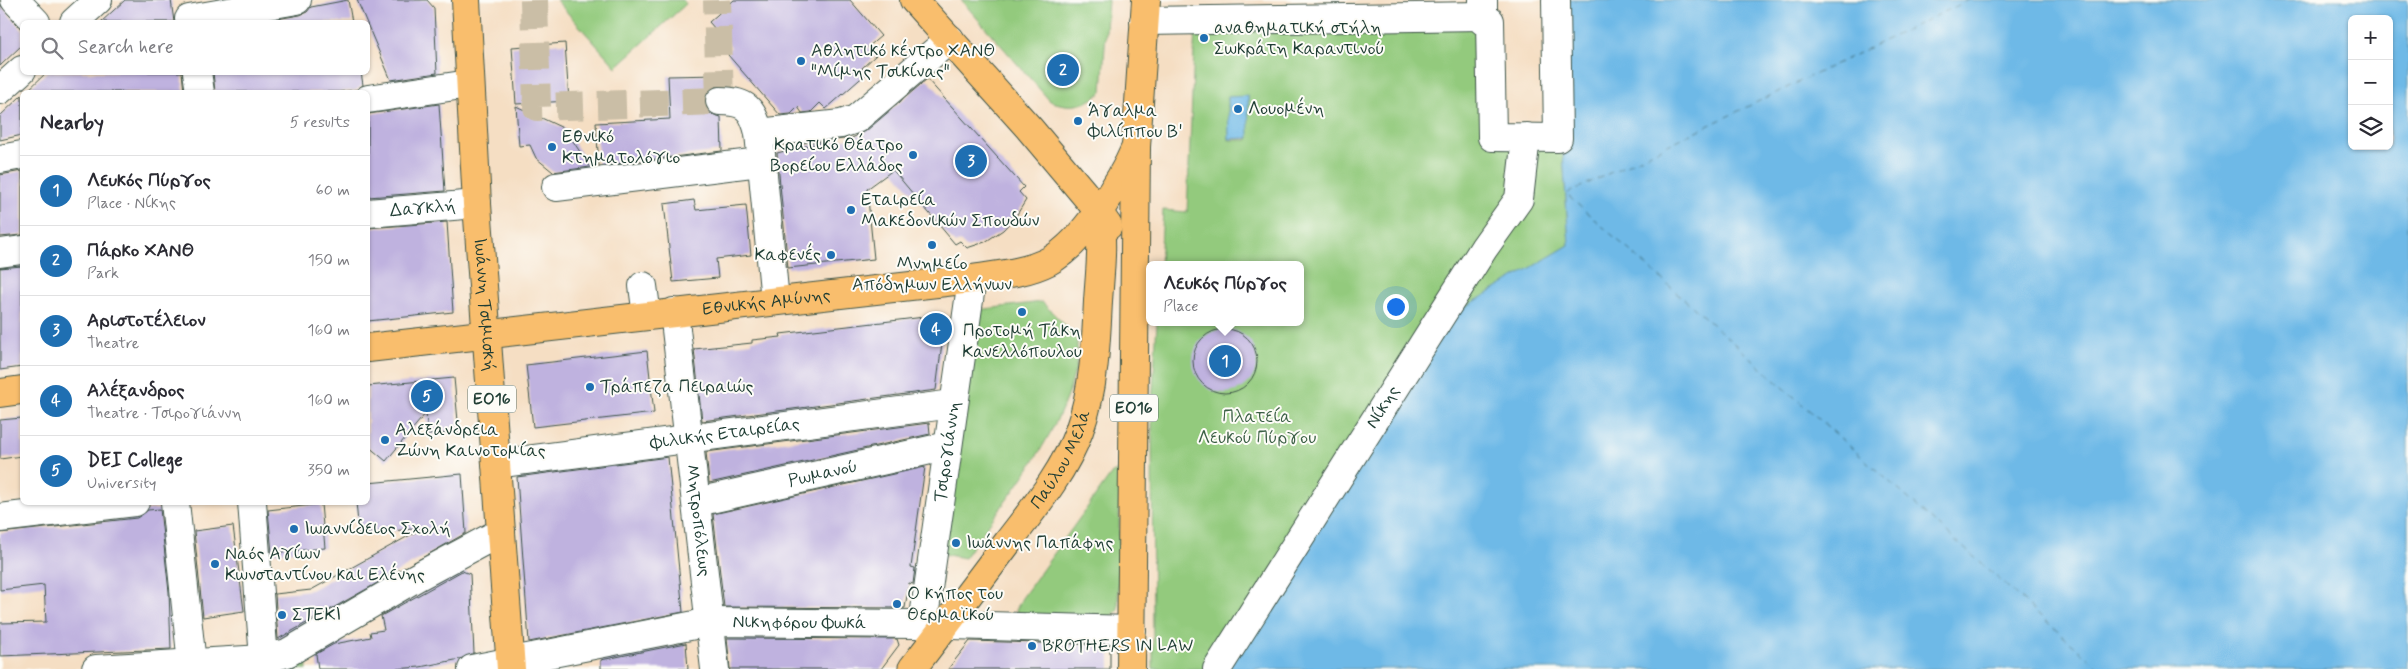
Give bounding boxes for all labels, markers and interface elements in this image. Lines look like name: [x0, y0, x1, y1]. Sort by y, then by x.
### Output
map controls: [2348, 15, 2393, 150]
button: +: [2348, 15, 2393, 60]
place label: αναθηματική στήλη Σωκράτη Καραντινού: [1214, 16, 1385, 61]
search box: [20, 20, 370, 75]
marker: αναθηματική στήλη Σωκράτη Καραντινού: [1198, 32, 1210, 44]
icon: search: [38, 34, 66, 62]
text: Search here: [78, 35, 174, 60]
place label: Αθλητικό κέντρο ΧΑΝΘ "Μίμης Τσικίνας": [811, 38, 995, 84]
pin: 2: [1047, 51, 1079, 89]
marker: Αθλητικό κέντρο ΧΑΝΘ "Μίμης Τσικίνας": [795, 55, 807, 67]
button: −: [2348, 60, 2393, 105]
place label: Λουομένη: [1248, 96, 1324, 121]
place label: Άγαλμα Φιλίππου Β': [1087, 99, 1183, 144]
marker: Λουομένη: [1232, 103, 1244, 115]
button: layers: [2348, 105, 2393, 150]
text: Nearby: [40, 109, 104, 137]
text: 5 results: [290, 112, 350, 133]
marker: Άγαλμα Φιλίππου Β': [1072, 115, 1084, 127]
place label: Εθνικό Κτηματολόγιο: [562, 125, 680, 170]
place label: Κρατικό Θέατρο Βορείου Ελλάδος: [770, 132, 903, 178]
marker: Εθνικό Κτηματολόγιο: [546, 141, 558, 153]
pin: 3: [955, 142, 987, 180]
marker: Κρατικό Θέατρο Βορείου Ελλάδος: [907, 149, 919, 161]
text: Λευκός Πύργος: [87, 168, 211, 193]
text: 1: [52, 180, 60, 201]
text: 60 m: [316, 180, 350, 201]
place label: Εταιρεία Μακεδονικών Σπουδών: [861, 188, 1040, 233]
text: Place · Νίκης: [87, 193, 176, 214]
street label: Δαγκλή: [389, 194, 457, 223]
marker: Εταιρεία Μακεδονικών Σπουδών: [845, 204, 857, 216]
street label: Ιωάννη Τσιμισκή: [467, 237, 501, 372]
text: Πάρκο ΧΑΝΘ: [87, 238, 194, 263]
marker: Μνημείο Απόδημων Ελλήνων: [926, 239, 938, 251]
place label: Καφενές: [755, 242, 821, 267]
marker: Καφενές: [825, 249, 837, 261]
text: 2: [52, 250, 60, 271]
text: 150 m: [308, 250, 350, 271]
place label: Μνημείο Απόδημων Ελλήνων: [852, 252, 1012, 297]
popup: [1146, 261, 1304, 326]
text: Park: [87, 263, 119, 284]
text: Λευκός Πύργος: [1163, 271, 1287, 296]
street label: Εθνικής Αμύνης: [701, 283, 832, 322]
your location: [1383, 294, 1409, 320]
text: Place: [1163, 296, 1198, 317]
marker: Προτομή Τάκη Κανελλόπουλου: [1016, 306, 1028, 318]
text: Αριστοτέλειον: [87, 308, 206, 333]
pin: 4: [920, 310, 952, 348]
place label: Προτομή Τάκη Κανελλόπουλου: [962, 319, 1082, 364]
text: 3: [52, 320, 60, 341]
text: 160 m: [307, 320, 350, 341]
text: Theatre: [87, 333, 139, 354]
pin: 1: [1209, 342, 1241, 380]
place label: Τράπεζα Πειραιώς: [600, 375, 754, 399]
pin: 5: [411, 377, 443, 415]
text: Αλέξανδρος: [87, 378, 185, 403]
marker: Τράπεζα Πειραιώς: [584, 381, 596, 393]
street label: Νίκης: [1360, 381, 1406, 433]
road number: ΕΟ16: [468, 386, 516, 412]
text: 4: [51, 390, 61, 411]
text: 160 m: [307, 390, 350, 411]
road number: ΕΟ16: [1110, 394, 1158, 422]
street label: Τσιρογιάννη: [928, 400, 966, 504]
text: Theatre · Τσιρογιάννη: [87, 403, 242, 424]
park label: Πλατεία Λευκού Πύργου: [1198, 405, 1316, 450]
street label: Παύλου Μελά: [1025, 407, 1097, 514]
street label: Φιλικής Εταιρείας: [648, 412, 801, 456]
place label: Αλεξάνδρεια Ζώνη Καινοτομίας: [395, 418, 546, 463]
marker: Αλεξάνδρεια Ζώνη Καινοτομίας: [379, 434, 391, 446]
text: DEI College: [87, 448, 183, 473]
street label: Ρωμανού: [786, 455, 860, 493]
text: 5: [51, 460, 61, 481]
text: 350 m: [308, 460, 350, 481]
street label: Μητροπόλεως: [680, 463, 716, 578]
text: University: [87, 473, 157, 494]
place label: Ιωαννίδειος Σχολή: [304, 517, 451, 541]
marker: Ιωαννίδειος Σχολή: [288, 523, 300, 535]
place label: Ιωάννης Παπάφης: [966, 531, 1113, 555]
marker: Ιωάννης Παπάφης: [950, 537, 962, 549]
place label: Ναός Αγίων Κωνσταντίνου και Ελένης: [225, 542, 425, 587]
marker: Ναός Αγίων Κωνσταντίνου και Ελένης: [209, 558, 221, 570]
place label: Ο κήπος του Θερμαϊκού: [907, 582, 1003, 627]
marker: Ο κήπος του Θερμαϊκού: [891, 598, 903, 610]
place label: ΣΤΕΚΙ: [292, 603, 341, 627]
marker: ΣΤΕΚΙ: [276, 609, 288, 621]
street label: Νικηφόρου Φωκά: [732, 610, 866, 636]
place label: BROTHERS IN LAW: [1042, 634, 1193, 658]
marker: BROTHERS IN LAW: [1026, 640, 1038, 652]

